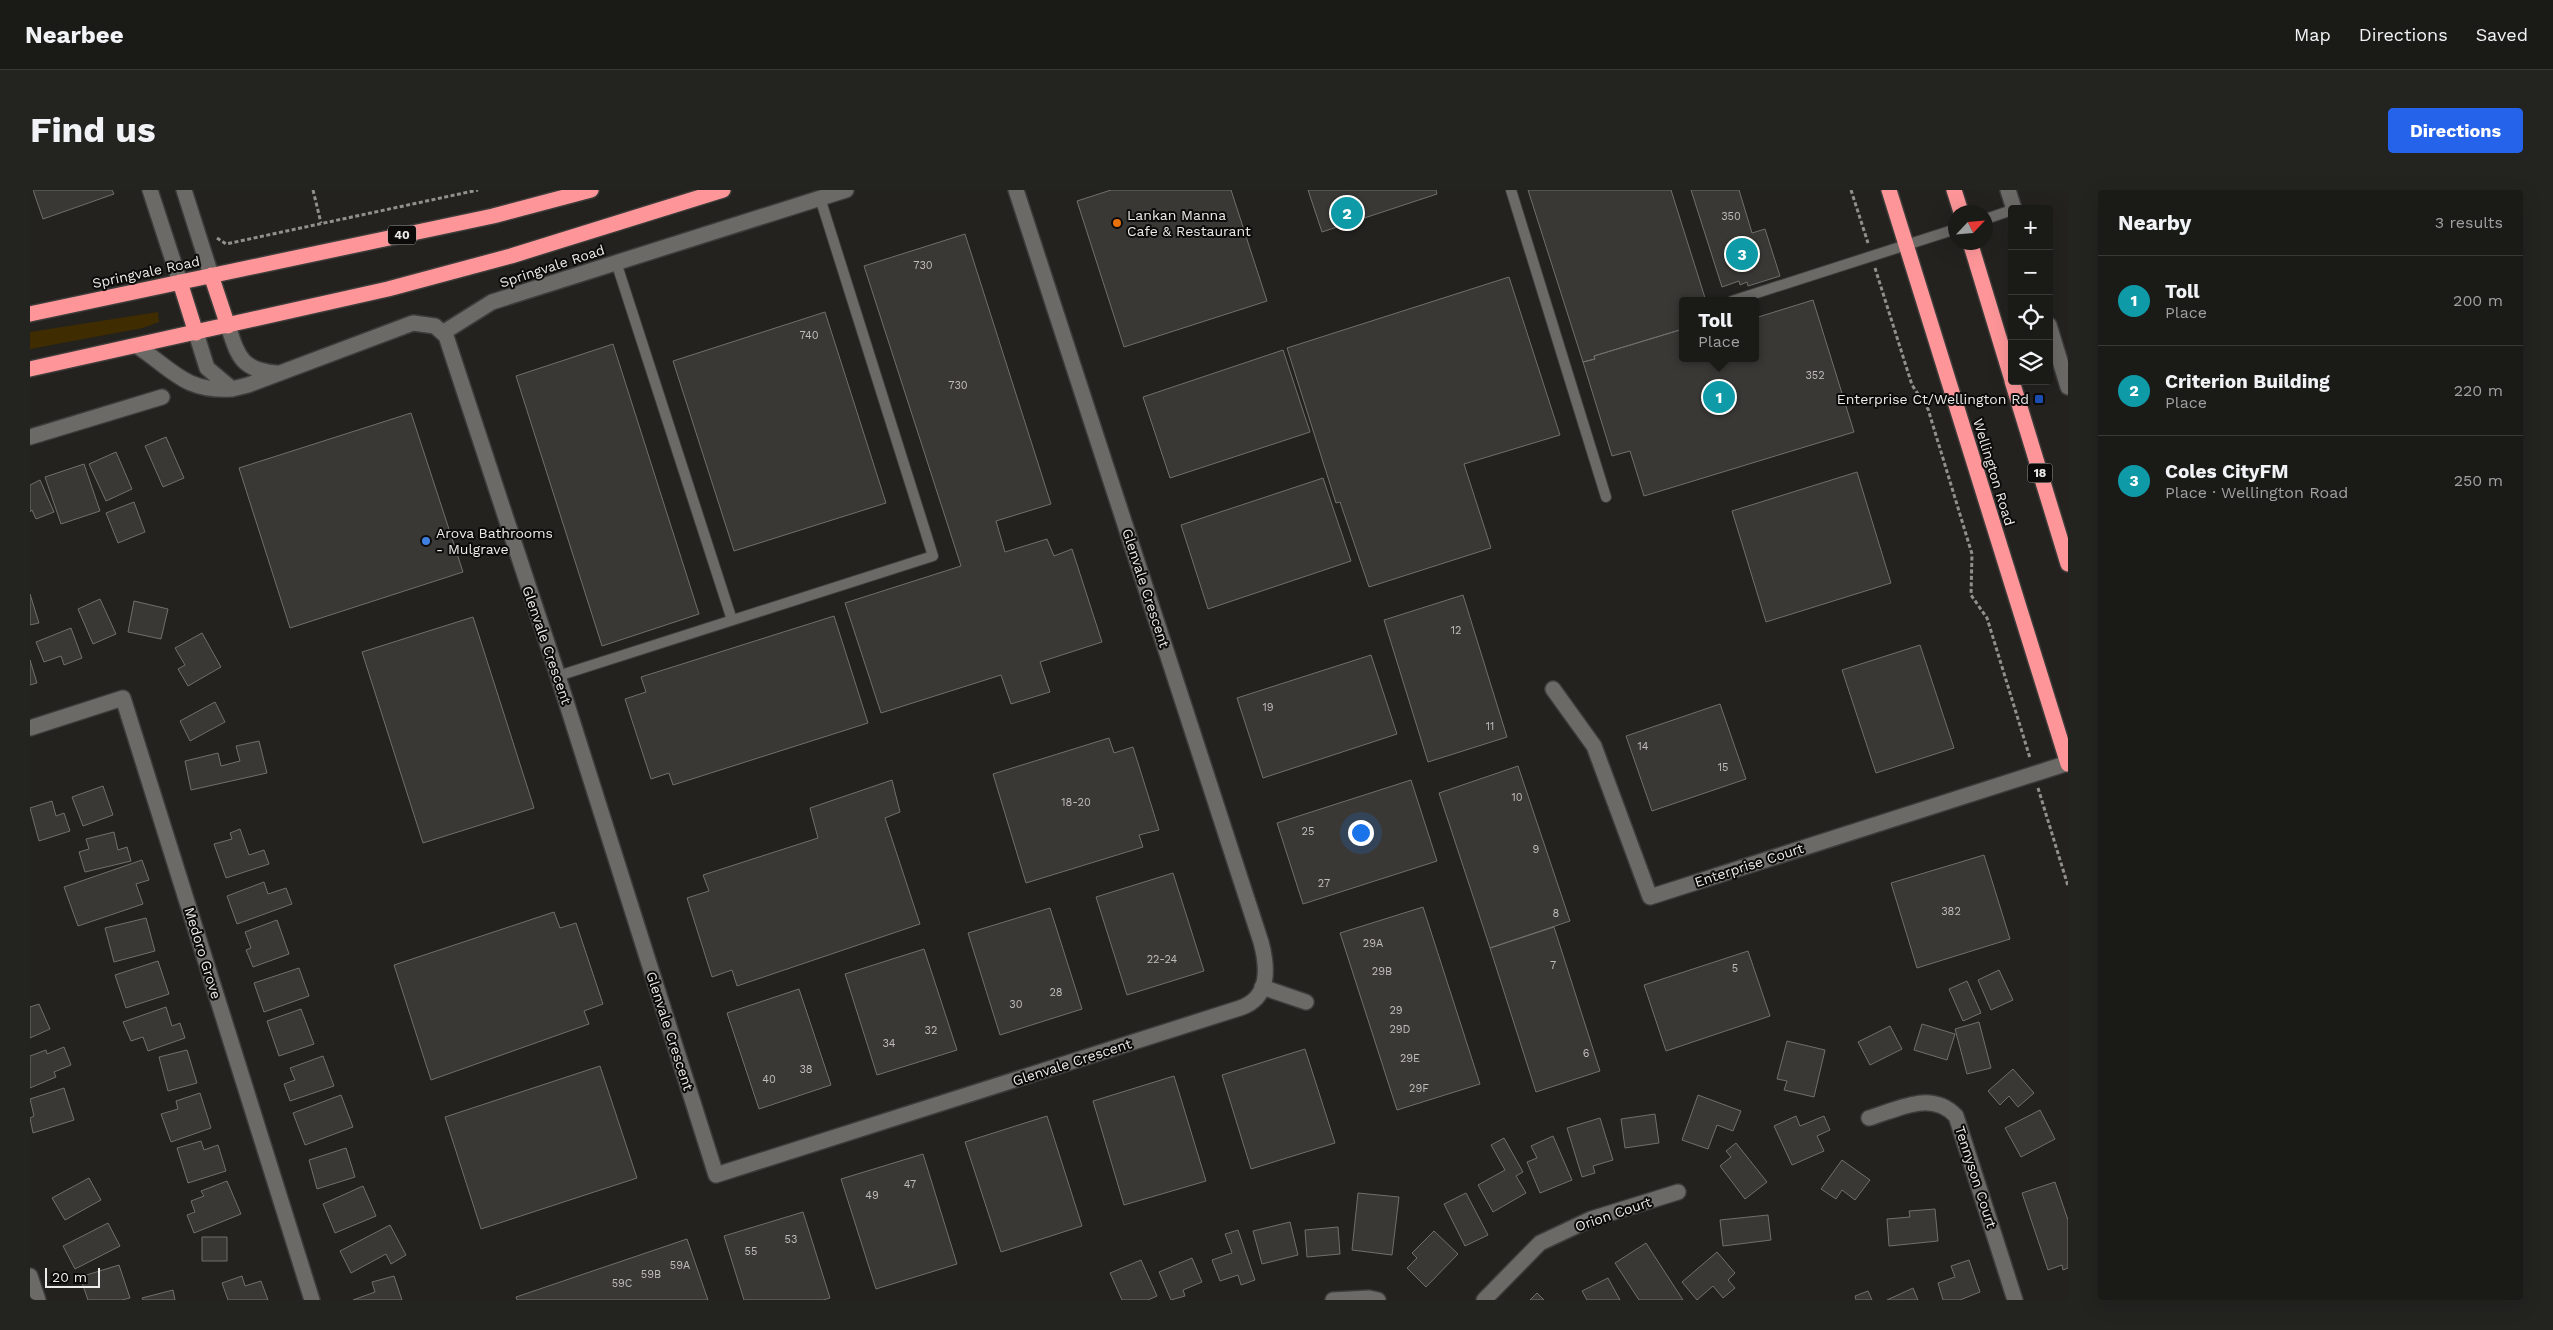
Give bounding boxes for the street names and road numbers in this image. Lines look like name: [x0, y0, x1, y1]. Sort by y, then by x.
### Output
road number: 40: [388, 226, 416, 244]
street label: Springvale Road: [497, 241, 607, 291]
street label: Springvale Road: [91, 253, 201, 291]
street label: Wellington Road: [1970, 416, 2018, 528]
road number: 18: [2028, 464, 2052, 482]
street label: Glenvale Crescent: [1119, 527, 1173, 650]
street label: Glenvale Crescent: [519, 584, 575, 706]
street label: Enterprise Court: [1693, 840, 1806, 890]
street label: Medoro Grove: [181, 905, 225, 1001]
street label: Glenvale Crescent: [643, 970, 697, 1093]
street label: Glenvale Crescent: [1011, 1035, 1134, 1089]
street label: Tennyson Court: [1952, 1124, 2000, 1230]
street label: Orion Court: [1573, 1193, 1653, 1235]

